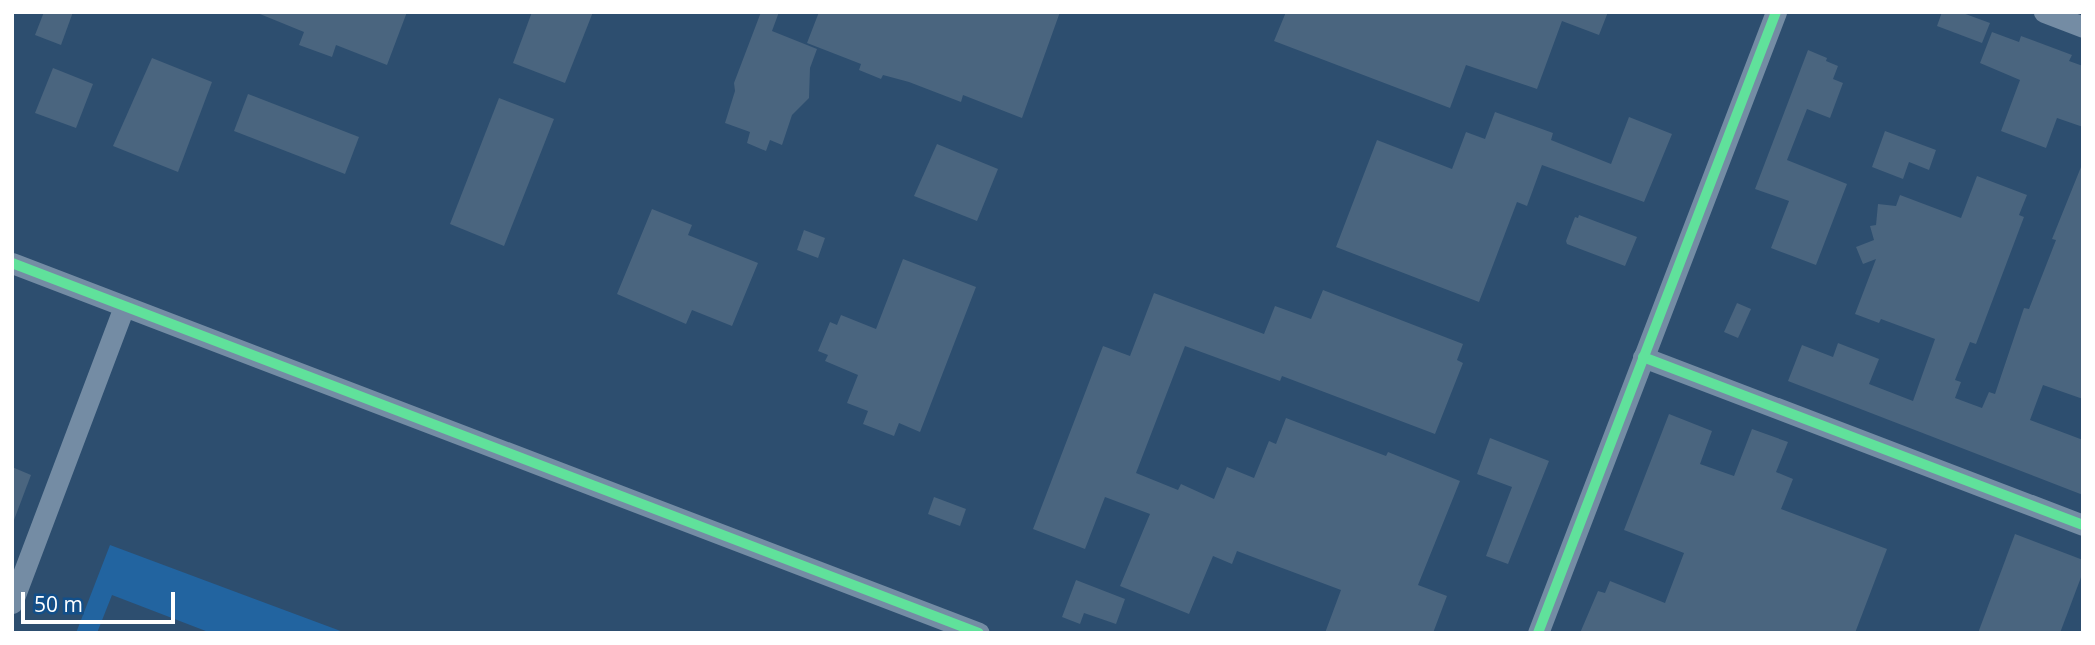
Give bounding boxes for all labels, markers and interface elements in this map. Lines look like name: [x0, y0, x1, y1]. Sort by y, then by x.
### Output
scale bar: [24, 578, 178, 622]
text: 50 m: [34, 590, 83, 618]

